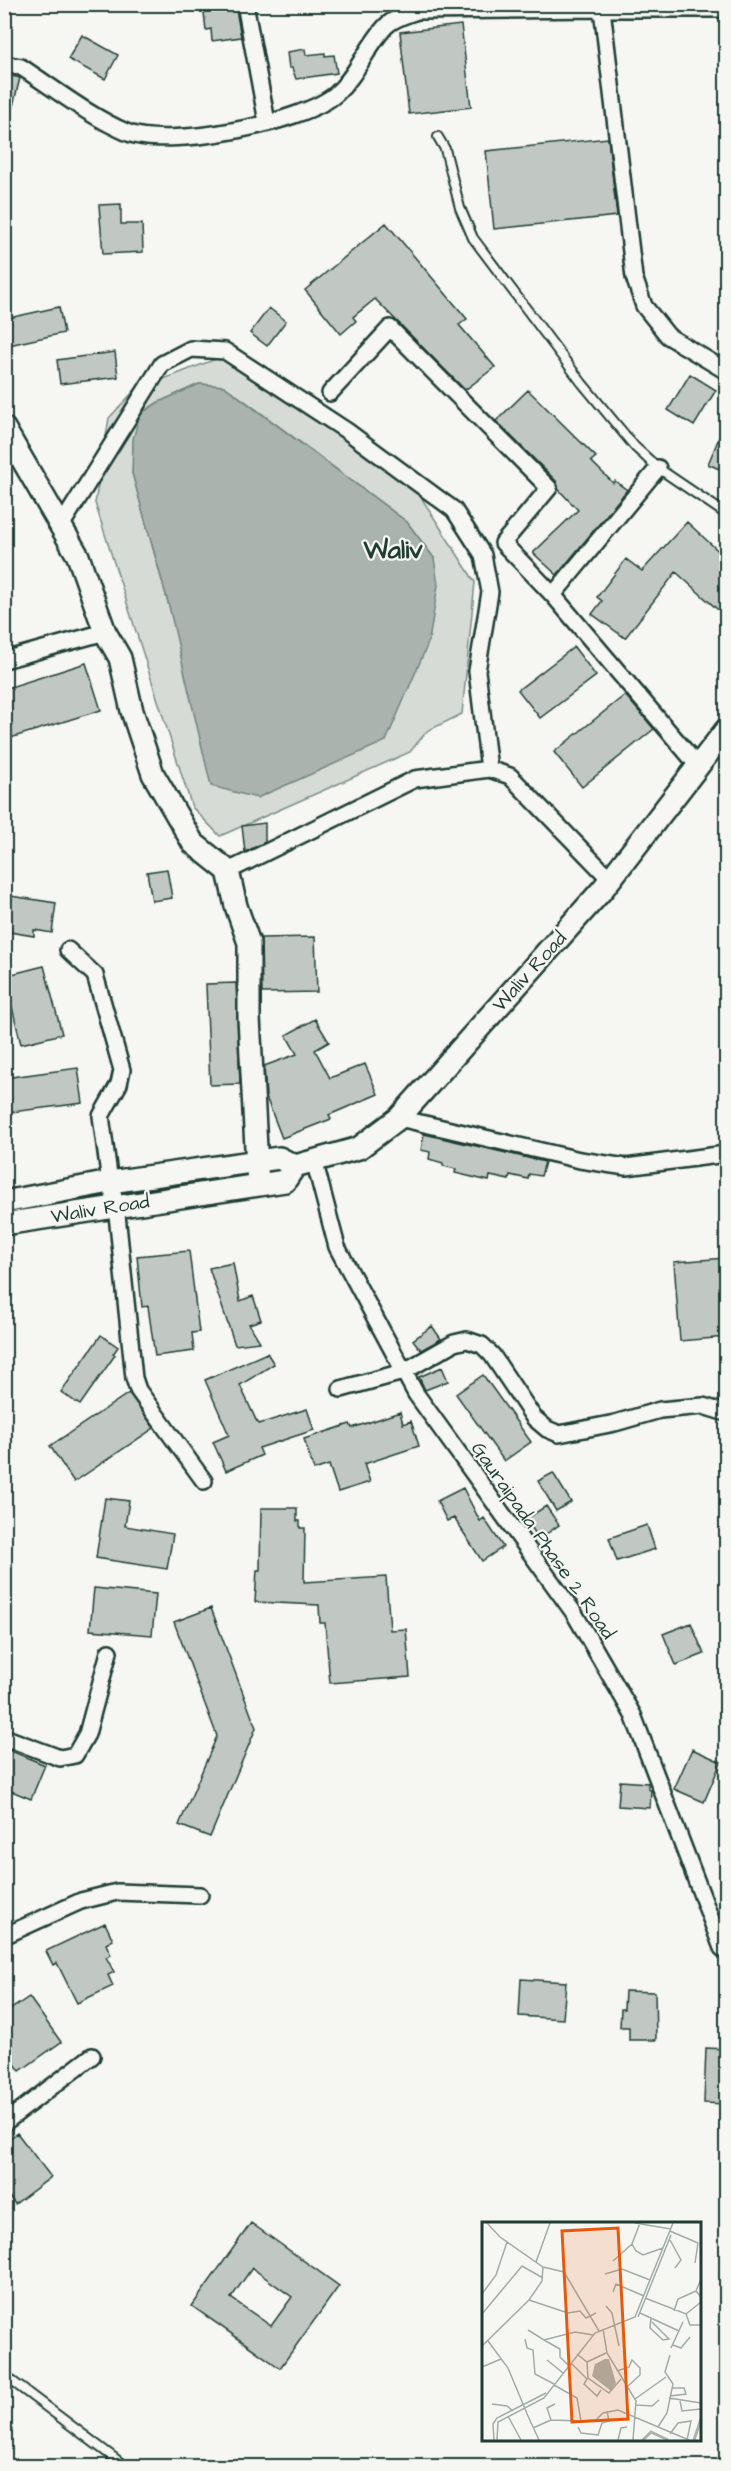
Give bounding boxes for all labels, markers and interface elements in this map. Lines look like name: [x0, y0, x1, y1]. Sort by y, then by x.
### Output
district label: Waliv: [362, 532, 423, 568]
street label: Waliv Road: [486, 925, 573, 1018]
street label: Waliv Road: [49, 1187, 151, 1231]
street label: Gauraipada Phase 2 Road: [464, 1436, 622, 1645]
inset map: [482, 2222, 701, 2441]

